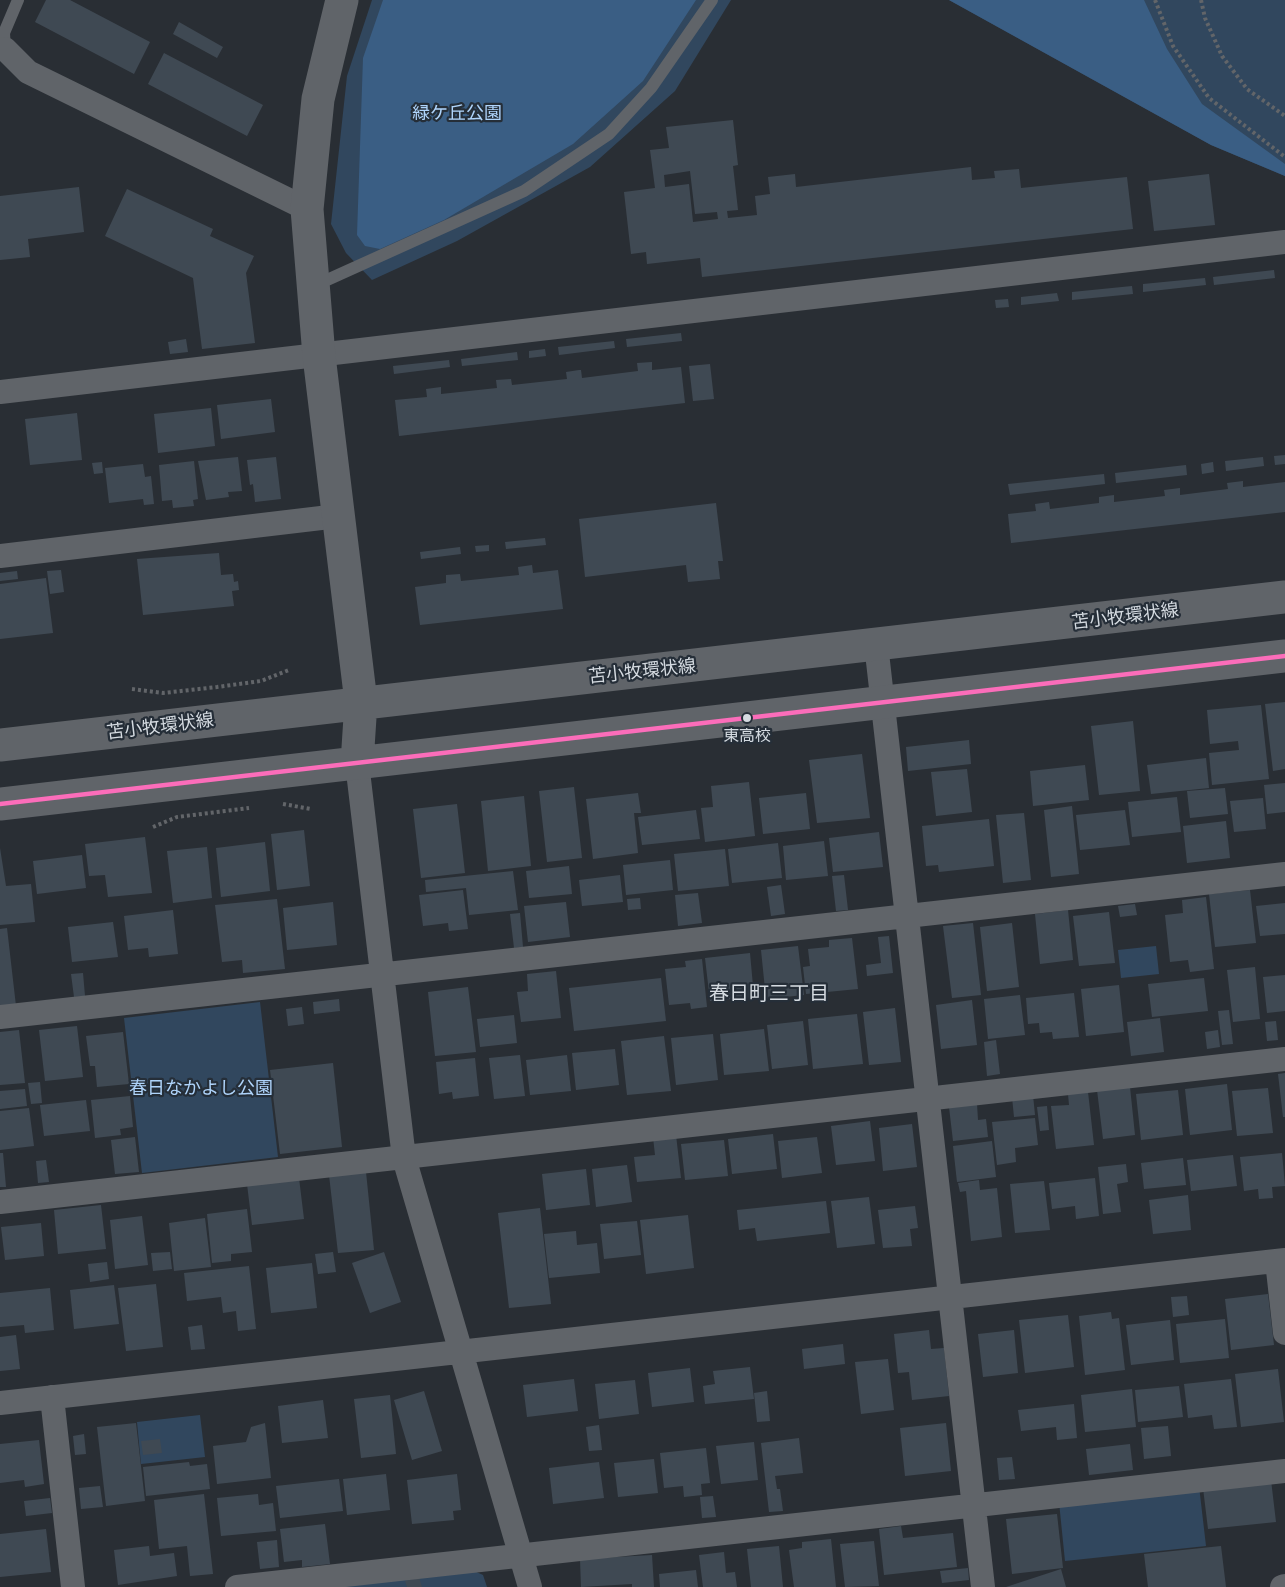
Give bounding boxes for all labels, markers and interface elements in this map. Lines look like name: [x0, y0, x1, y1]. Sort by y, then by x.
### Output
park label: 緑ケ丘公園: [412, 102, 502, 124]
street label: 苫小牧環状線: [1070, 599, 1180, 633]
street label: 苫小牧環状線: [587, 655, 697, 687]
street label: 苫小牧環状線: [105, 709, 215, 743]
marker: 東高校: [741, 712, 753, 724]
place label: 東高校: [723, 726, 771, 746]
district label: 春日町三丁目: [709, 981, 829, 1005]
park label: 春日なかよし公園: [129, 1077, 273, 1099]

